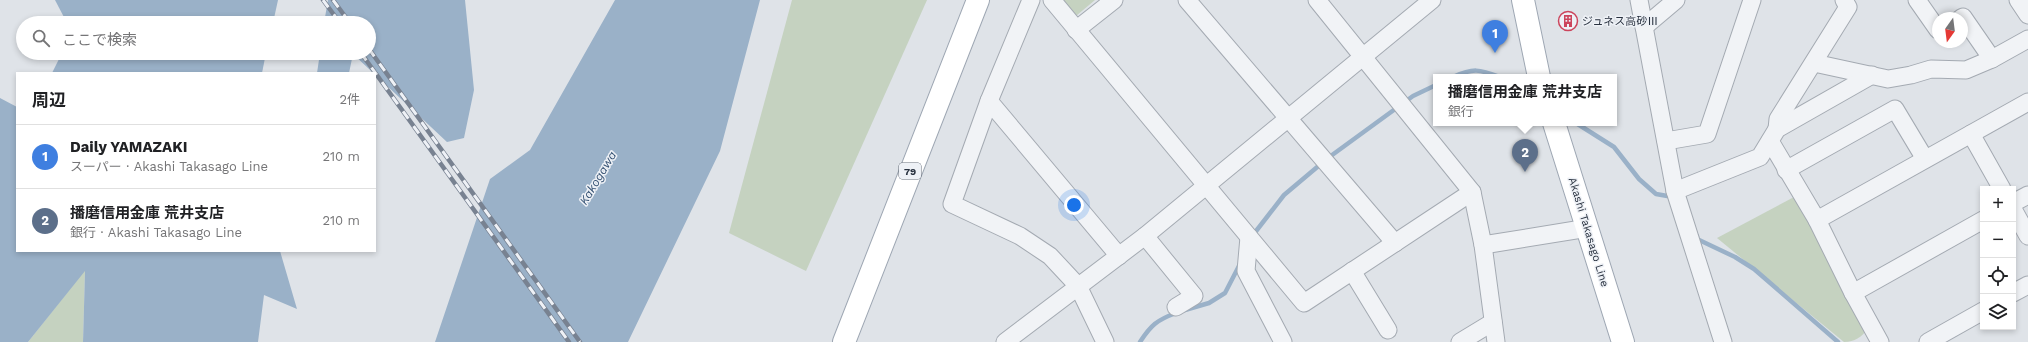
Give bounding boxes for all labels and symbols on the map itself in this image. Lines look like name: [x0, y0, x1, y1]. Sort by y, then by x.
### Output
building icon: ジュネス高砂Ⅲ: [1557, 10, 1579, 32]
north arrow: [1932, 12, 1968, 48]
place label: ジュネス高砂Ⅲ: [1582, 15, 1658, 28]
pin: 1: [1482, 20, 1508, 53]
pin: 2: [1512, 139, 1538, 172]
water label: Kakogawa: [577, 148, 620, 207]
road number: 79: [899, 163, 921, 179]
street label: Akashi Takasago Line: [1566, 176, 1611, 288]
your location: [1064, 195, 1084, 215]

